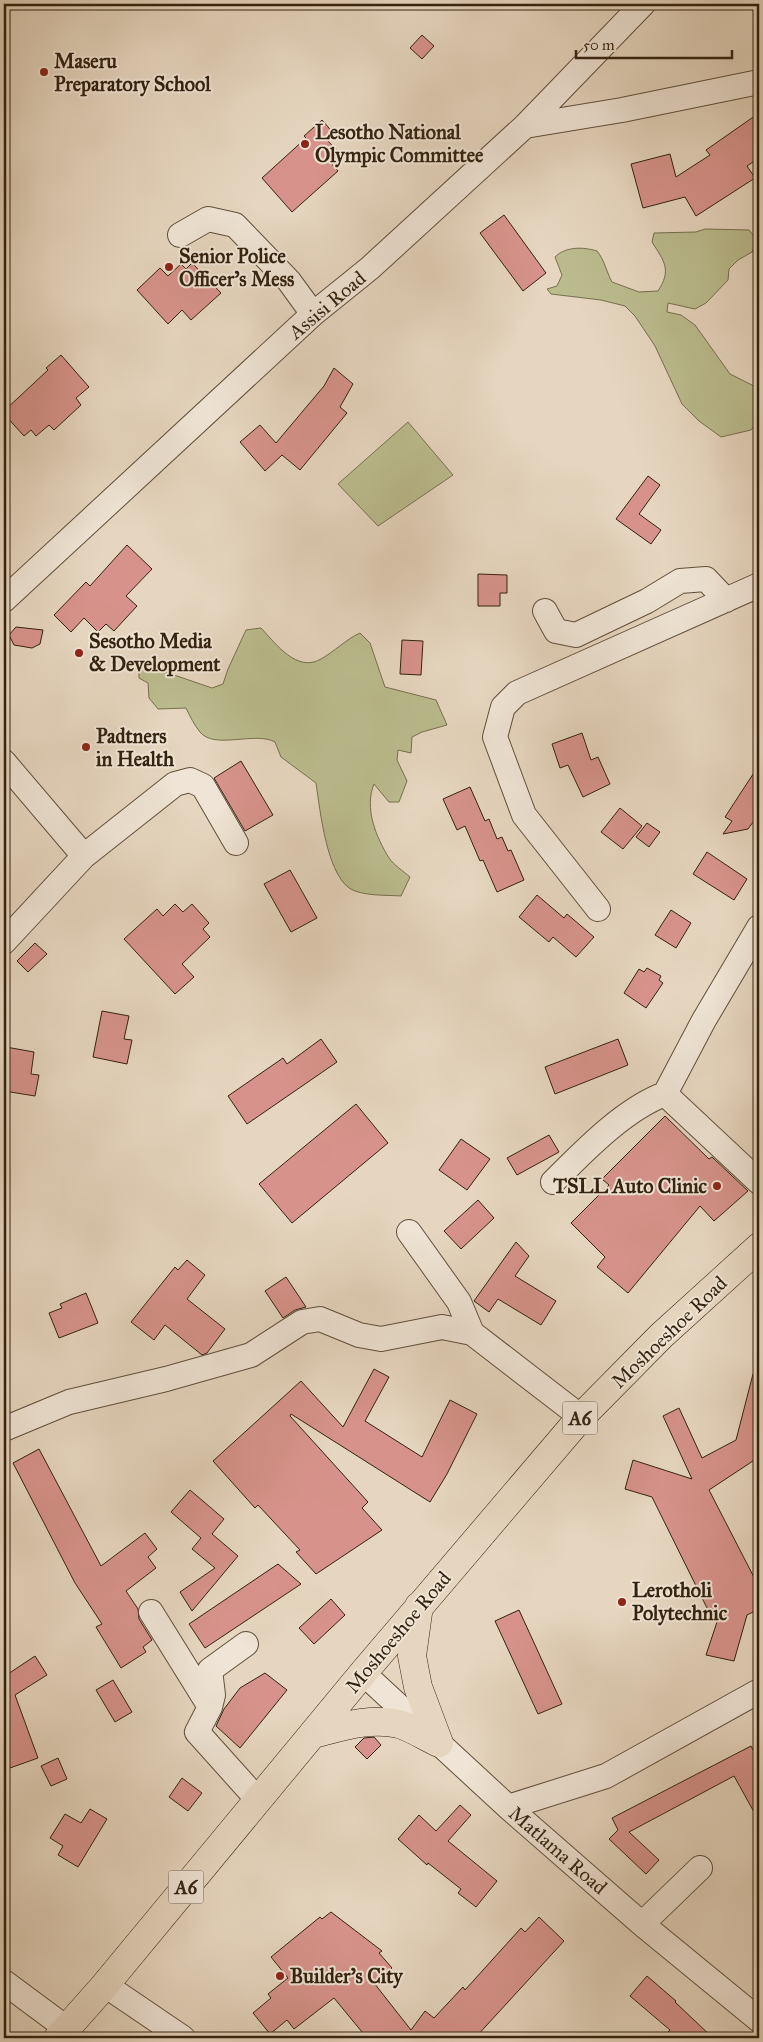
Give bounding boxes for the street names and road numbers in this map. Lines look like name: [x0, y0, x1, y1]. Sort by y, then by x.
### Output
street label: Assisi Road: [283, 266, 370, 345]
street label: Moshoeshoe Road: [606, 1271, 732, 1393]
road number: A6: [562, 1402, 598, 1435]
street label: Moshoeshoe Road: [340, 1566, 456, 1698]
street label: Matlama Road: [504, 1801, 612, 1899]
road number: A6: [168, 1870, 204, 1904]

